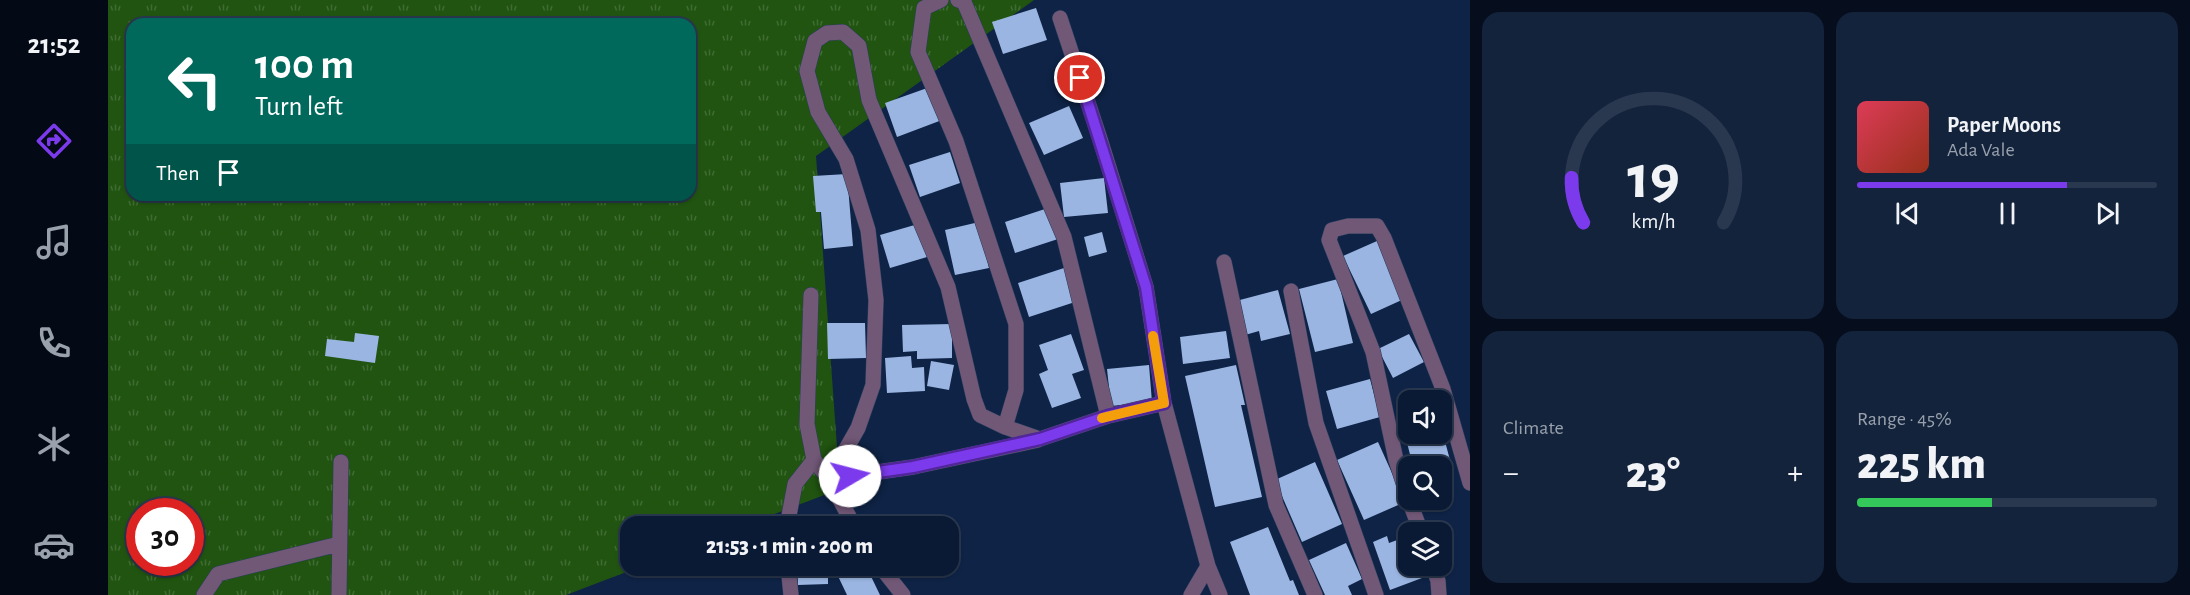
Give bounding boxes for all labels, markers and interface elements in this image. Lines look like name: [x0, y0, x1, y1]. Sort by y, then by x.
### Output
text: 21:52: [27, 31, 81, 58]
icon: left: [156, 42, 234, 120]
text: 100 m: [255, 44, 354, 86]
pin: [1054, 52, 1105, 103]
icon: arrive: [1063, 61, 1096, 94]
text: Turn left: [255, 93, 343, 120]
text: Paper Moons: [1947, 114, 2061, 136]
icon: directions: [33, 120, 75, 162]
text: Ada Vale: [1947, 140, 2015, 160]
text: 19: [1627, 147, 1679, 209]
icon: arrive: [212, 156, 245, 189]
text: Then: [156, 162, 200, 184]
icon: previous: [1891, 197, 1924, 230]
icon: pause: [1991, 197, 2024, 230]
icon: next: [2091, 197, 2124, 230]
text: km/h: [1631, 211, 1675, 232]
icon: music: [33, 221, 75, 263]
icon: phone: [33, 322, 75, 364]
map controls: [1398, 390, 1452, 576]
button: sound: [1398, 390, 1452, 444]
text: Range · 45%: [1857, 409, 1952, 429]
text: Climate: [1503, 418, 1564, 438]
icon: climate: [33, 423, 75, 465]
text: 225 km: [1857, 442, 1986, 487]
position arrow: [818, 444, 882, 508]
text: 23°: [1626, 451, 1680, 496]
button: search: [1398, 456, 1452, 510]
text: −: [1503, 457, 1519, 490]
text: +: [1787, 457, 1803, 490]
speed limit sign: 30: [126, 498, 204, 576]
button: layers: [1398, 522, 1452, 576]
icon: car: [33, 524, 75, 566]
text: 21:53 · 1 min · 200 m: [706, 535, 873, 557]

